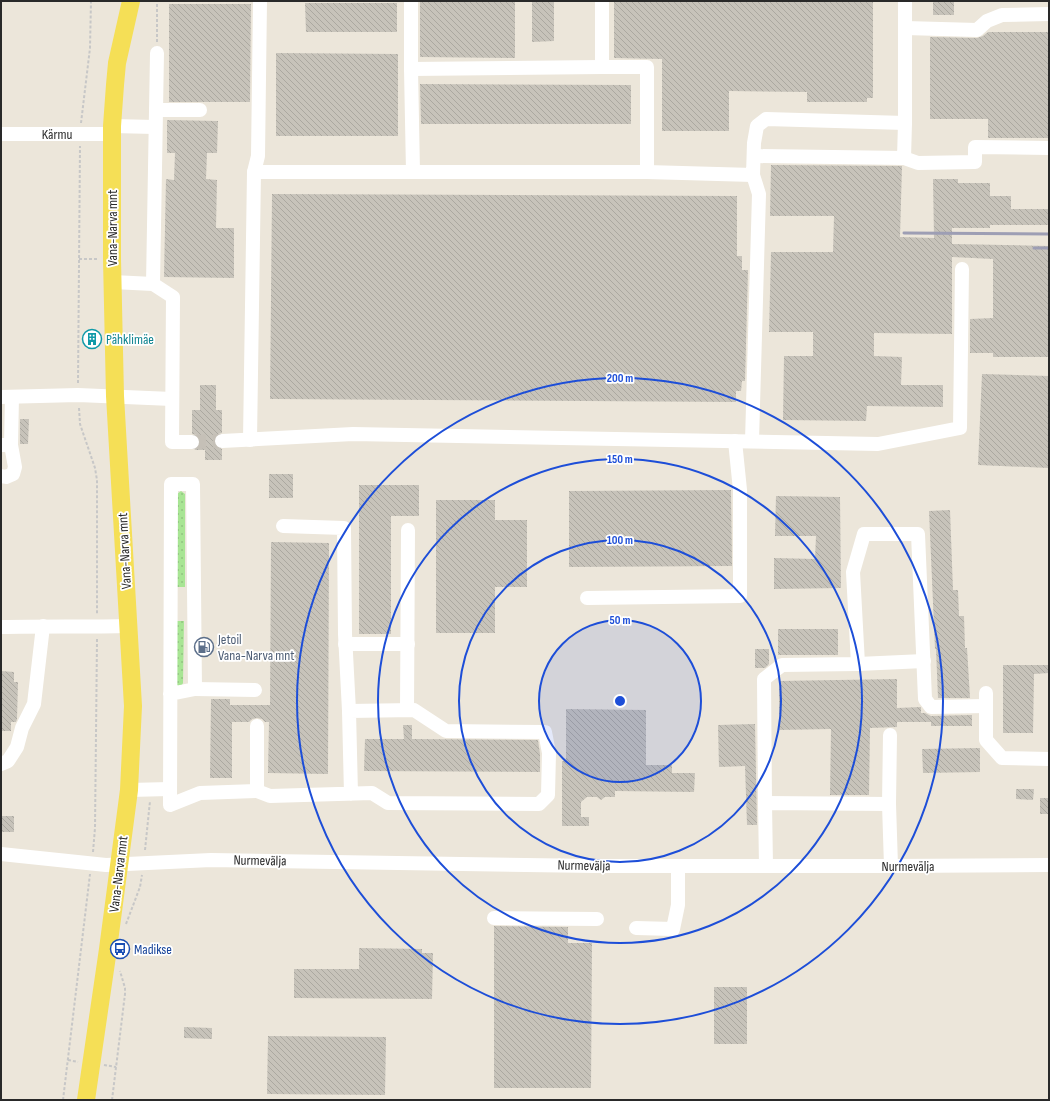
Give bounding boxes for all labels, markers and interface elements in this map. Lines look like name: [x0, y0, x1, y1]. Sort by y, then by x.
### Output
street label: Kärmu: [42, 126, 72, 143]
street label: Vana-Narva mnt: [104, 190, 121, 266]
building icon: Pähklimäe: [81, 328, 103, 350]
place label: Pähklimäe: [106, 331, 154, 348]
text: 200 m: [607, 371, 633, 386]
text: 150 m: [607, 452, 633, 467]
street label: Vana-Narva mnt: [114, 512, 135, 590]
text: 100 m: [607, 533, 633, 548]
text: 50 m: [610, 613, 630, 628]
place label: Jetoil Vana-Narva mnt: [217, 631, 295, 664]
fuel station icon: Jetoil Vana-Narva mnt: [193, 636, 215, 658]
centre of rings: [613, 694, 627, 708]
street label: Vana-Narva mnt: [105, 835, 132, 913]
street label: Nurmevälja: [233, 852, 287, 869]
street label: Nurmevälja: [557, 857, 611, 874]
street label: Nurmevälja: [882, 858, 934, 875]
bus stop icon: Madikse: [109, 938, 131, 960]
place label: Madikse: [134, 941, 172, 958]

